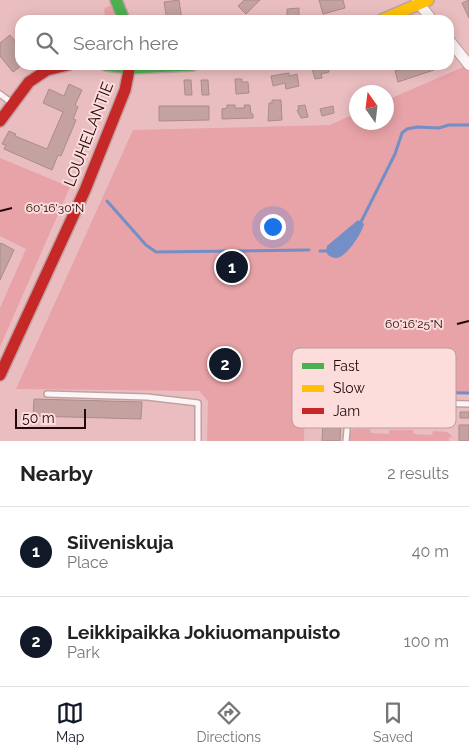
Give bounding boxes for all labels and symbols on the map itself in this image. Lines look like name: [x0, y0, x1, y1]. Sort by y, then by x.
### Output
street label: LOUHELANTIE: [60, 79, 117, 189]
north arrow: [349, 85, 394, 130]
text: 60°16'30"N: [26, 201, 84, 215]
your location: [260, 214, 286, 240]
pin: 1: [216, 248, 248, 286]
text: 60°16'25"N: [385, 317, 443, 331]
pin: 2: [209, 345, 241, 383]
legend: [292, 348, 456, 428]
text: Fast: [333, 358, 360, 374]
text: Slow: [333, 380, 365, 396]
text: Jam: [333, 403, 360, 419]
scale bar: [15, 406, 86, 429]

